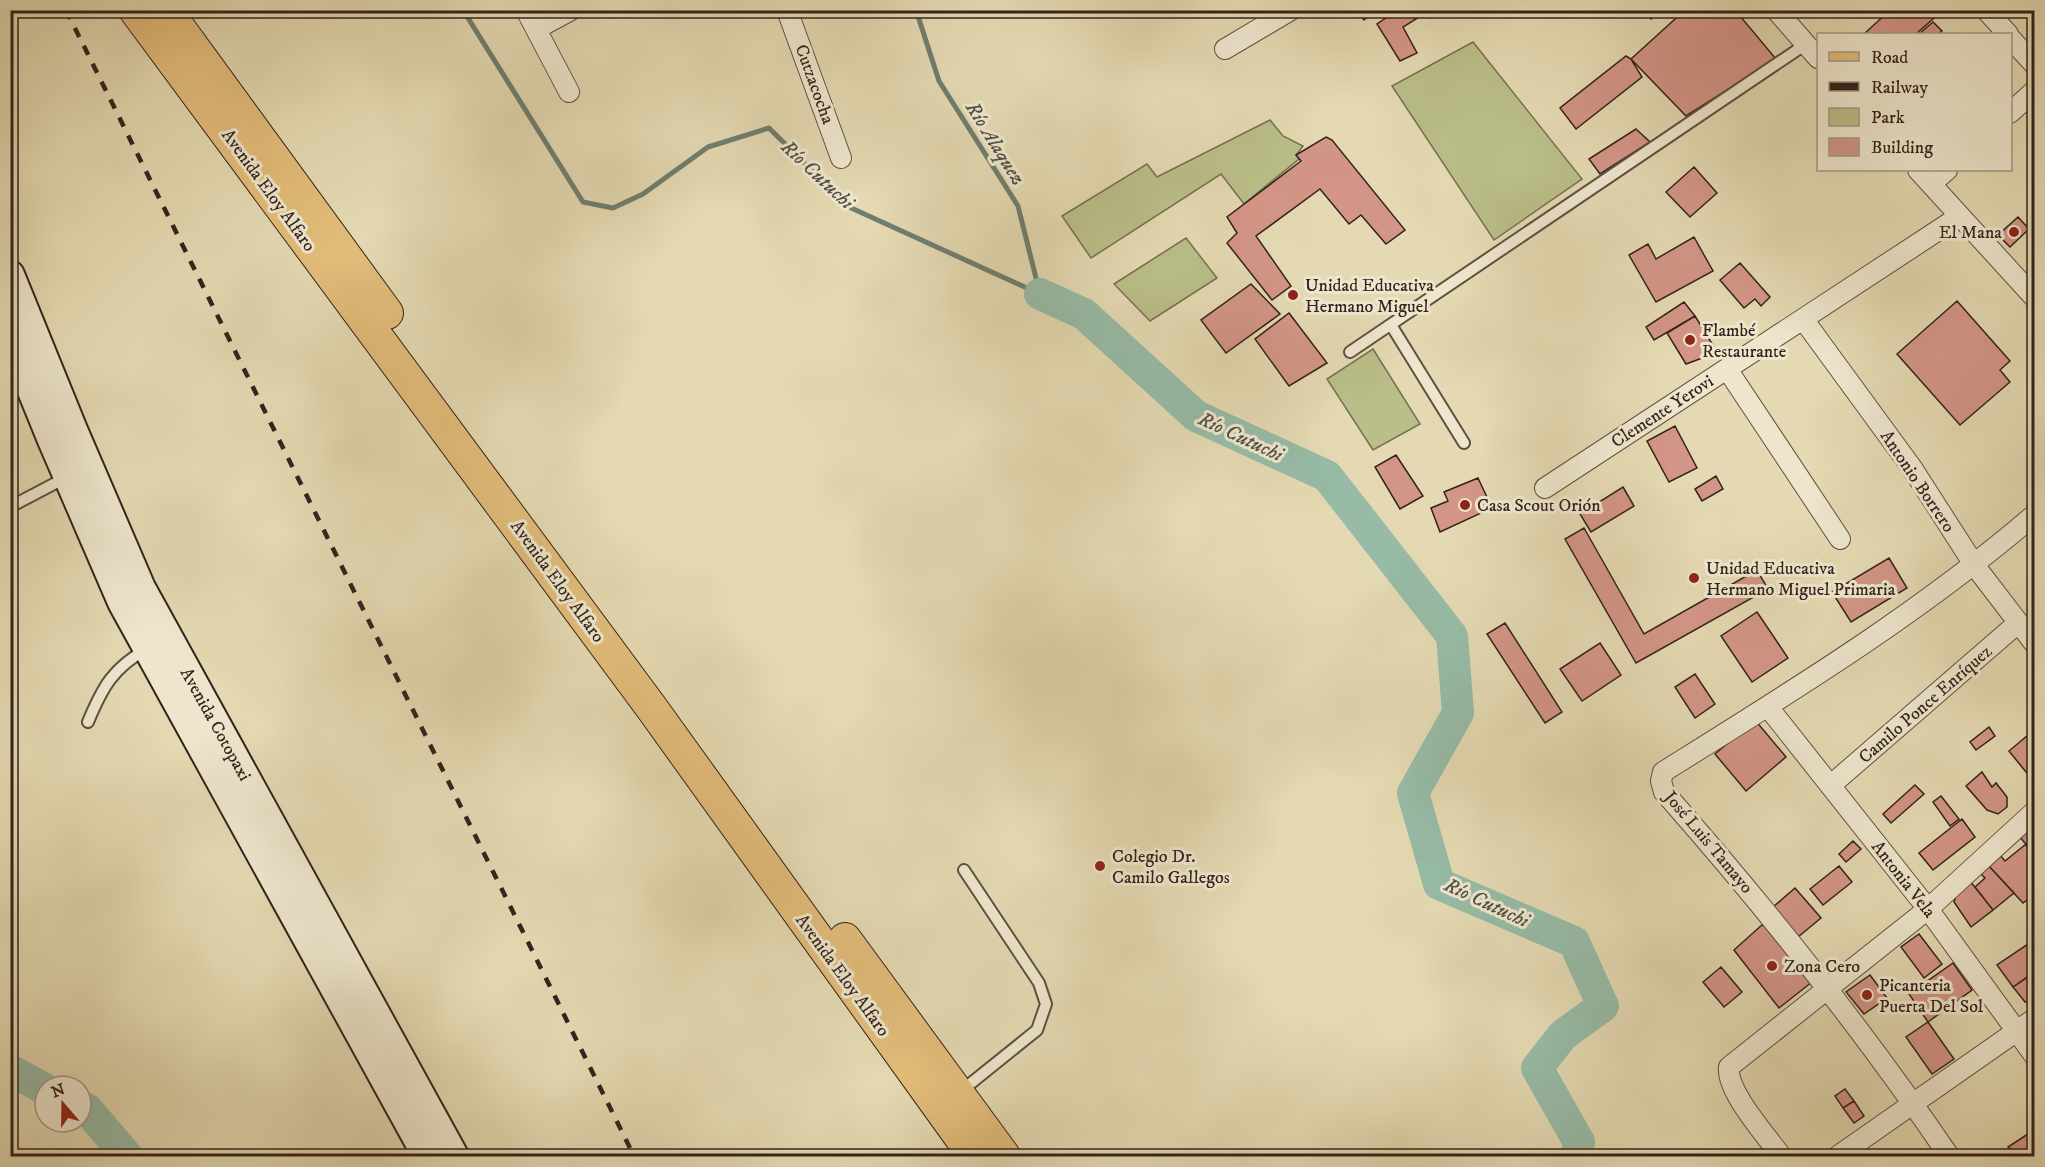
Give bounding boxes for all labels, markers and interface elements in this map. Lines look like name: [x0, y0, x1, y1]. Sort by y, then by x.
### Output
legend: [1817, 33, 2012, 171]
street label: Cutzacocha: [789, 41, 839, 128]
text: Road: [1871, 47, 1908, 69]
text: Railway: [1871, 77, 1929, 99]
water label: Río Alaquez: [959, 96, 1030, 190]
text: Park: [1871, 107, 1905, 129]
street label: Avenida Eloy Alfaro: [216, 125, 320, 256]
water label: Río Cutuchi: [775, 134, 860, 216]
text: Building: [1871, 137, 1933, 159]
place label: El Mana: [1939, 222, 2002, 244]
marker: El Mana: [2007, 225, 2021, 239]
place label: Unidad Educativa Hermano Miguel: [1305, 275, 1434, 318]
marker: Unidad Educativa Hermano Miguel: [1286, 288, 1300, 302]
place label: Flambé Restaurante: [1702, 320, 1786, 363]
marker: Flambé Restaurante: [1683, 333, 1697, 347]
street label: Clemente Yerovi: [1607, 371, 1718, 453]
water label: Río Cutuchi: [1193, 406, 1288, 469]
street label: Antonio Borrero: [1875, 426, 1960, 537]
place label: Casa Scout Orión: [1477, 495, 1601, 517]
marker: Casa Scout Orión: [1458, 498, 1472, 512]
street label: Avenida Eloy Alfaro: [505, 516, 609, 647]
place label: Unidad Educativa Hermano Miguel Primaria: [1706, 558, 1896, 601]
marker: Unidad Educativa Hermano Miguel Primaria: [1687, 571, 1701, 585]
street label: Camilo Ponce Enríquez: [1855, 641, 1997, 769]
street label: Avenida Cotopaxi: [175, 664, 255, 785]
street label: José Luis Tamayo: [1658, 785, 1758, 899]
street label: Antonia Vela: [1866, 837, 1940, 923]
place label: Colegio Dr. Camilo Gallegos: [1112, 846, 1230, 889]
marker: Colegio Dr. Camilo Gallegos: [1093, 859, 1107, 873]
water label: Río Cutuchi: [1439, 872, 1534, 935]
street label: Avenida Eloy Alfaro: [790, 910, 894, 1041]
place label: Zona Cero: [1784, 956, 1860, 978]
marker: Zona Cero: [1765, 959, 1779, 973]
place label: Picanteria Puerta Del Sol: [1879, 975, 1984, 1018]
marker: Picanteria Puerta Del Sol: [1860, 988, 1874, 1002]
north arrow: [33, 1074, 93, 1134]
text: N: [49, 1079, 68, 1102]

